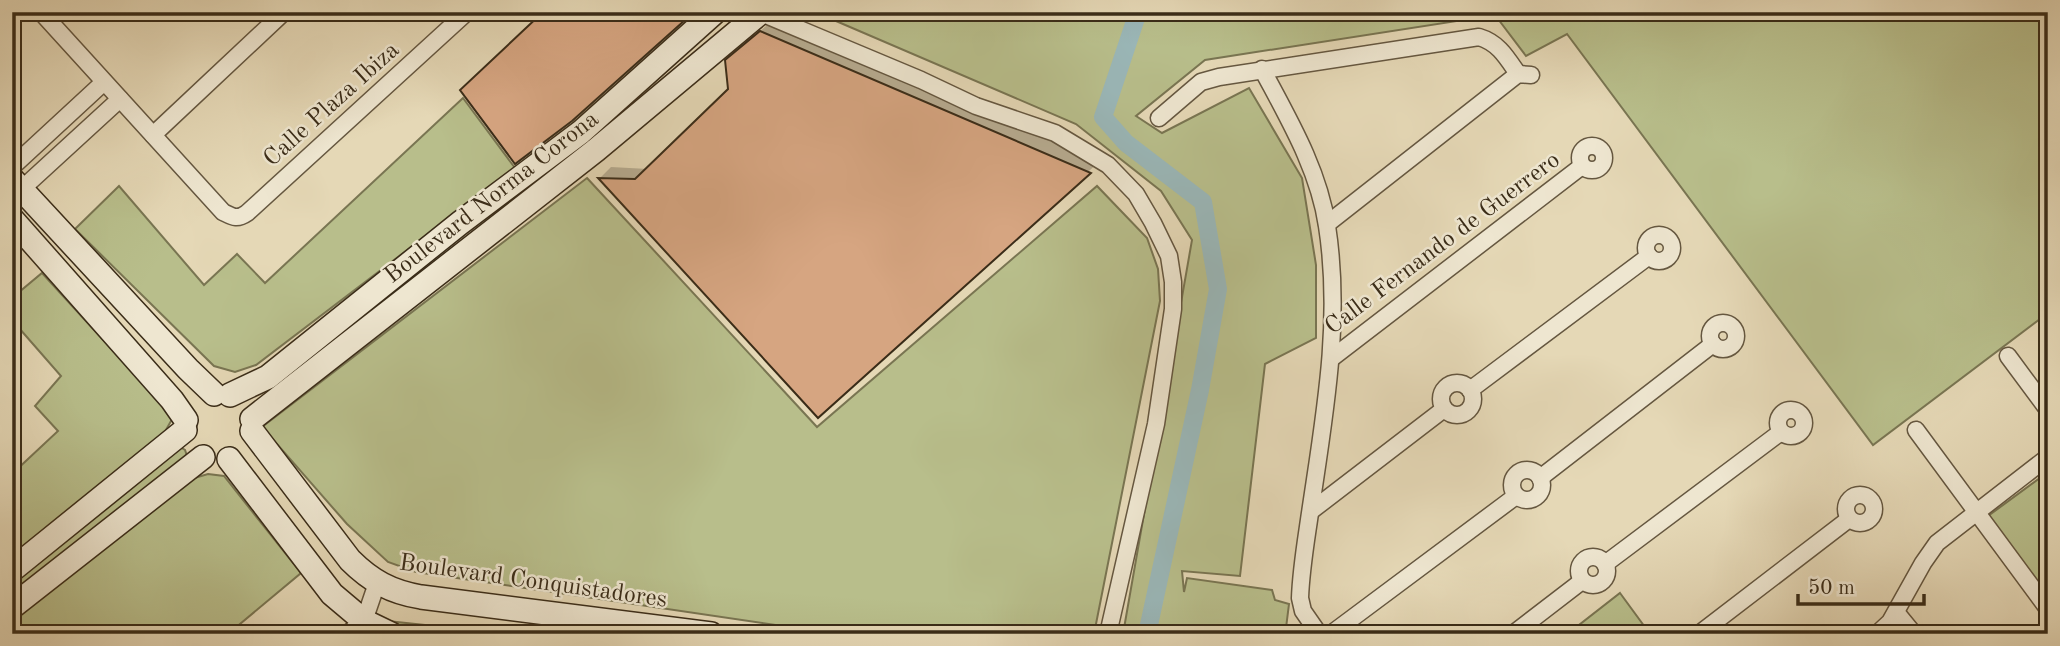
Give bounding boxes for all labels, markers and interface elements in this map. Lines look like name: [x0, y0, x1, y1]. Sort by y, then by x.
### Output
street label: Calle Plaza Ibiza: [260, 38, 404, 172]
street label: Boulevard Norma Corona: [381, 107, 604, 289]
street label: Calle Fernando de Guerrero: [1321, 148, 1565, 340]
street label: Boulevard Conquistadores: [397, 551, 669, 613]
scale bar: [1798, 562, 1924, 606]
text: 50 m: [1808, 578, 1855, 599]

